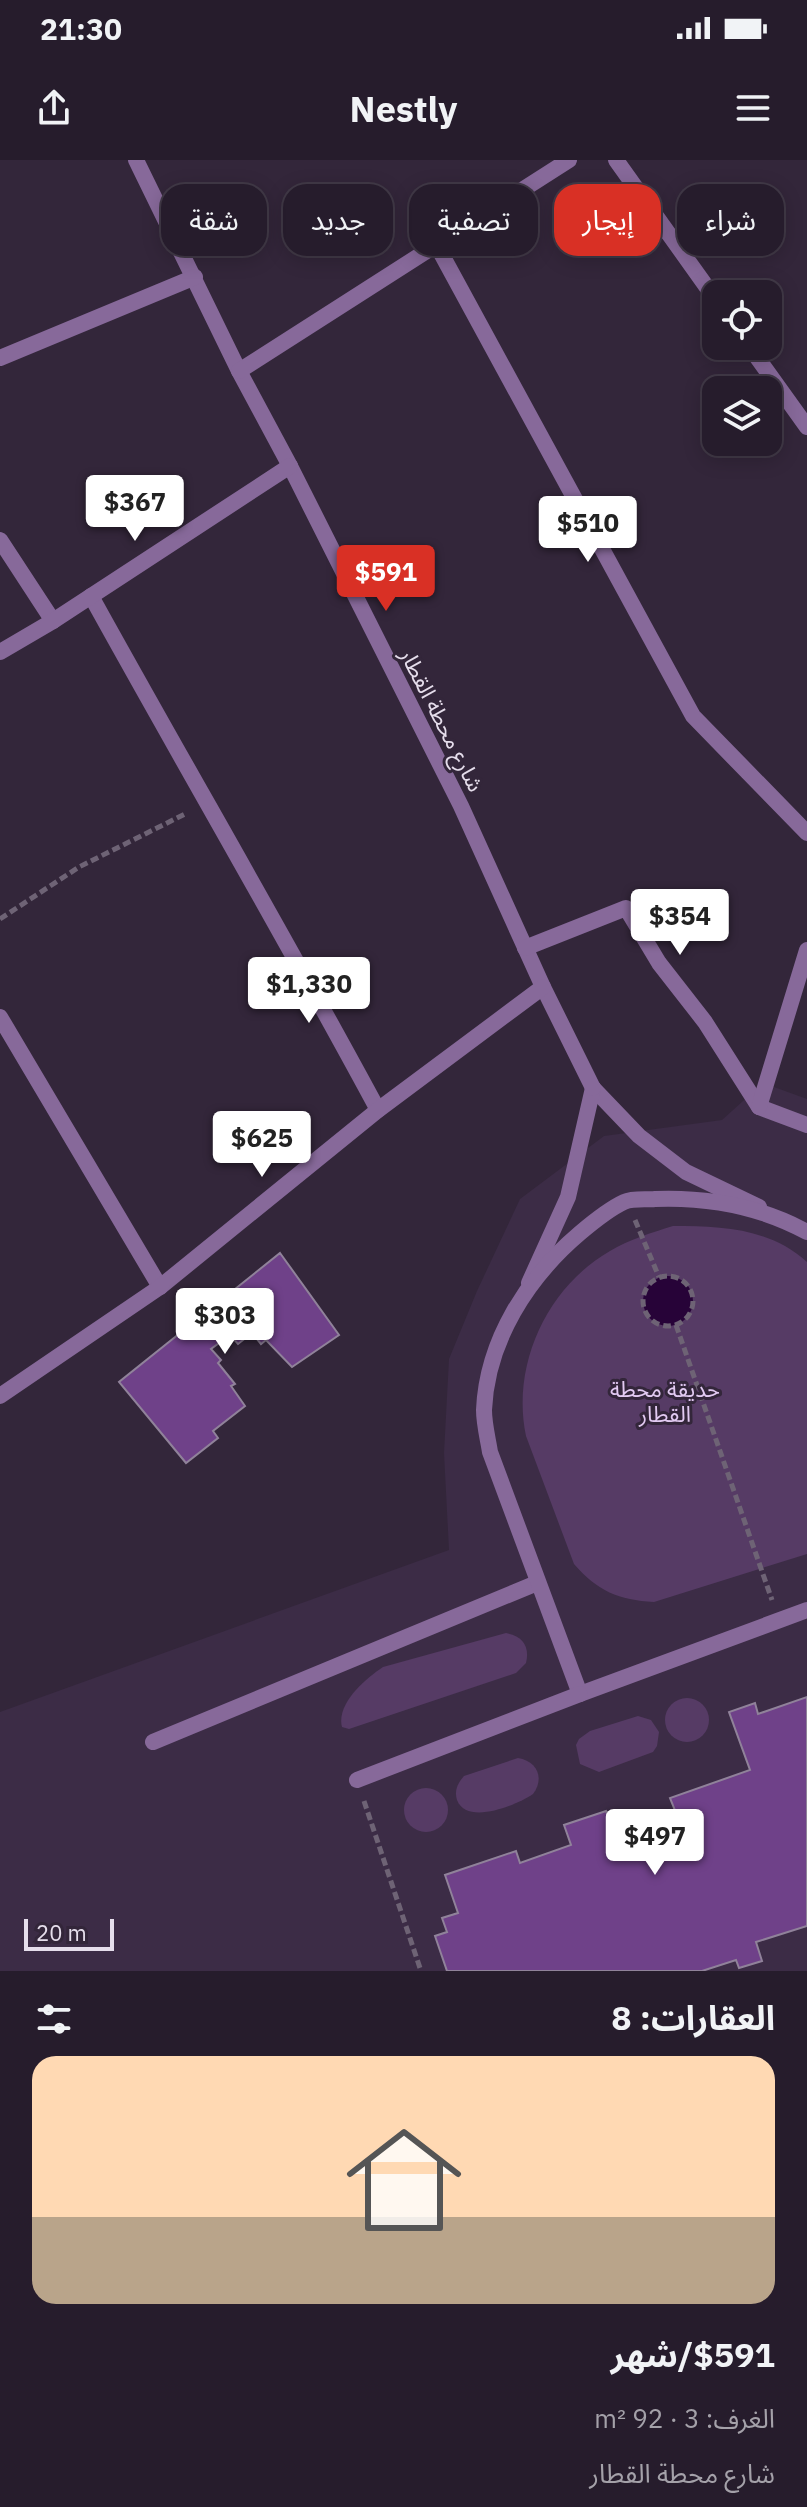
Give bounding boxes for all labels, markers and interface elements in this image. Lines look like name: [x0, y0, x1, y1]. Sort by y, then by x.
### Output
text: 21:30: [40, 9, 122, 48]
text: Nestly: [350, 85, 457, 132]
icon: share: [32, 86, 76, 130]
icon: menu: [731, 86, 775, 130]
chip: شقة: [161, 184, 267, 256]
chip: جديد: [283, 184, 393, 256]
chip: تصفية: [409, 184, 538, 256]
chip: إيجار: [554, 184, 661, 256]
chip: شراء: [677, 184, 784, 256]
map controls: [702, 280, 782, 456]
button: locate: [702, 280, 782, 360]
button: layers: [702, 376, 782, 456]
pin: $367: [88, 475, 182, 543]
text: $367: [104, 484, 166, 518]
pin: $510: [541, 496, 635, 564]
text: $510: [557, 505, 619, 539]
pin: $591: [339, 545, 433, 613]
text: $591: [355, 554, 417, 588]
street label: شارع محطة القطار: [391, 642, 491, 798]
pin: $354: [633, 889, 727, 957]
text: $354: [649, 898, 711, 932]
pin: $1,330: [244, 957, 374, 1025]
text: $1,330: [266, 966, 352, 1000]
pin: $625: [215, 1111, 309, 1179]
text: $625: [231, 1120, 293, 1154]
pin: $303: [178, 1288, 272, 1356]
text: $303: [194, 1297, 256, 1331]
park label: حديقة محطة القطار: [610, 1374, 720, 1428]
pin: $497: [608, 1809, 702, 1877]
text: $497: [624, 1818, 686, 1852]
scale bar: [24, 1915, 114, 1951]
text: 20 m: [36, 1918, 87, 1947]
text: العقارات: 8: [611, 1995, 775, 2039]
icon: filters: [32, 1997, 76, 2041]
icon: home: [332, 2108, 476, 2252]
text: $591/شهر: [611, 2332, 775, 2376]
text: الغرف: 3 · 92 m²: [594, 2401, 775, 2435]
text: شارع محطة القطار: [589, 2456, 775, 2490]

